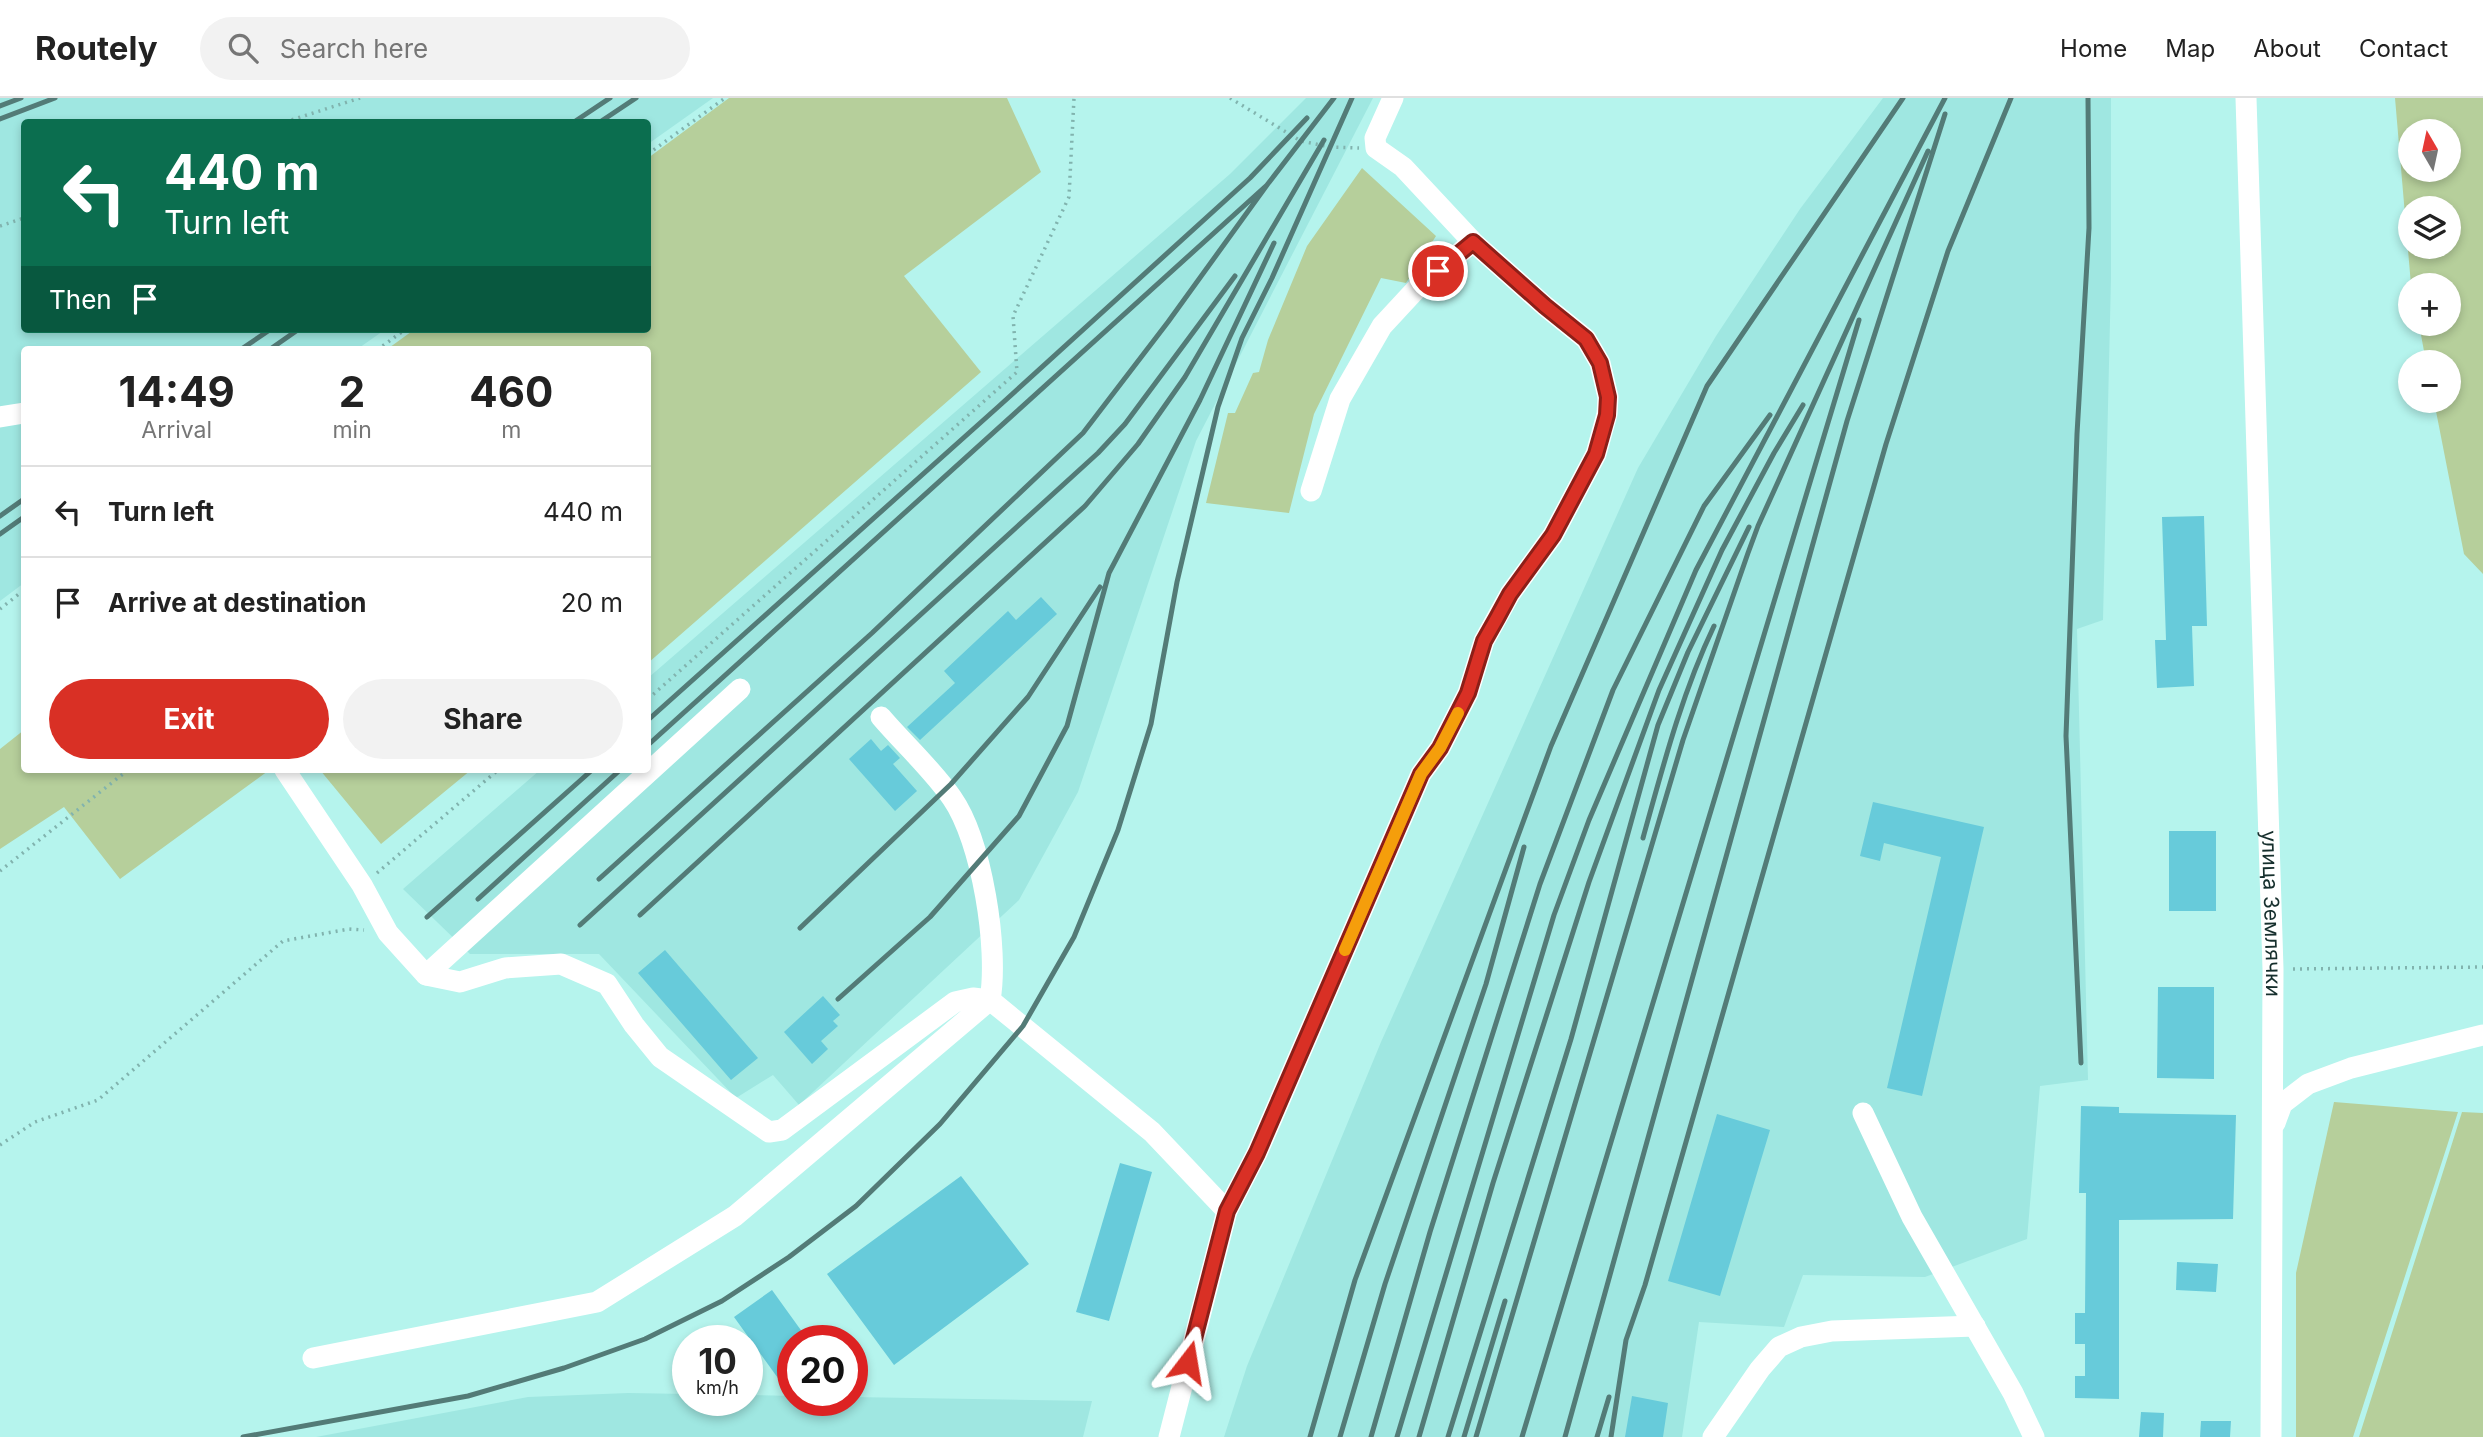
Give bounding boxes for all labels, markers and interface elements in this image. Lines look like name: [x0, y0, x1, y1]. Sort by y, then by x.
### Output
search box: [200, 17, 690, 80]
text: Routely: [35, 28, 158, 68]
icon: search: [224, 29, 262, 67]
text: Search here: [280, 33, 428, 64]
text: Home: [2060, 34, 2127, 63]
text: Map: [2165, 34, 2215, 63]
text: About: [2253, 34, 2321, 63]
text: Contact: [2359, 34, 2448, 63]
north arrow: [2398, 119, 2460, 182]
map controls: [2398, 119, 2461, 413]
text: 440 m: [164, 143, 320, 202]
icon: left: [49, 147, 140, 238]
button: layers: [2398, 196, 2461, 259]
text: Turn left: [164, 203, 289, 242]
pin: [1408, 241, 1468, 301]
icon: arrive: [1419, 252, 1457, 290]
button: +: [2398, 273, 2461, 336]
icon: arrive: [126, 280, 164, 318]
text: Then: [49, 284, 112, 315]
button: −: [2398, 350, 2461, 413]
text: 14:49: [119, 366, 235, 417]
text: 2: [339, 366, 365, 417]
text: 460: [469, 366, 553, 417]
text: Arrival: [141, 416, 212, 444]
text: min: [332, 416, 372, 444]
text: m: [501, 416, 521, 444]
icon: left: [49, 493, 87, 531]
text: Turn left: [108, 496, 214, 527]
text: 440 m: [543, 496, 623, 527]
icon: arrive: [49, 584, 87, 622]
text: Arrive at destination: [108, 587, 367, 618]
text: 20 m: [561, 587, 623, 618]
button: Exit: [49, 679, 329, 759]
button: Share: [343, 679, 623, 759]
street label: улица Землячки: [2257, 830, 2286, 997]
speed limit sign: 20: [777, 1325, 868, 1416]
position arrow: [1151, 1325, 1225, 1399]
text: 10: [698, 1340, 737, 1382]
text: km/h: [696, 1377, 739, 1398]

